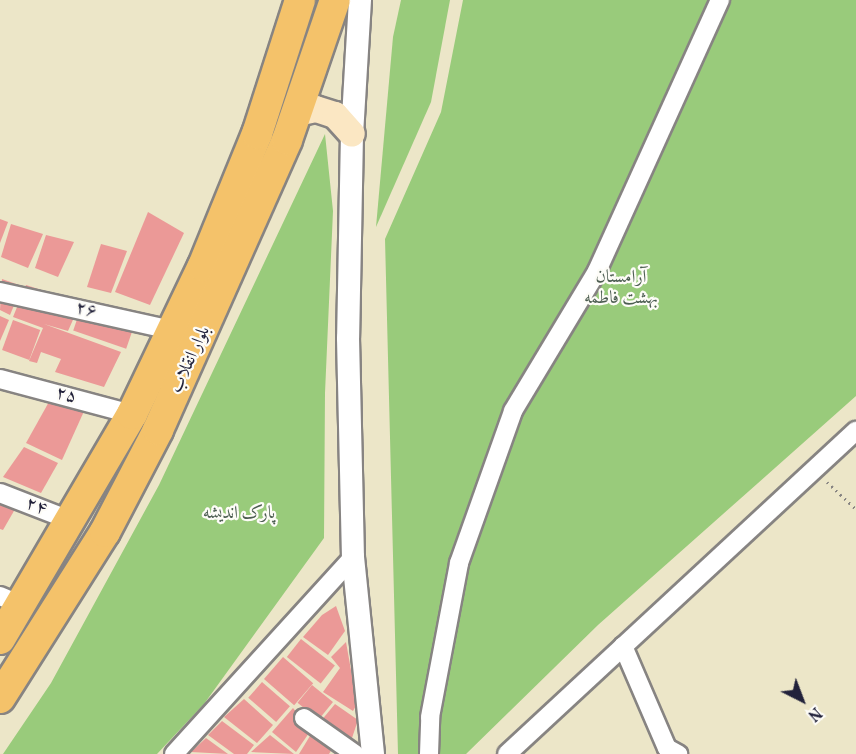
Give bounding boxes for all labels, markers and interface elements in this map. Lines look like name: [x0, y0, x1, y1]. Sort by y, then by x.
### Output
park label: آرامستان بهشت فاطمه: [584, 268, 658, 310]
street label: ۲۶: [73, 298, 99, 324]
street label: بلوار انقلاب: [166, 323, 216, 397]
street label: ۲۵: [53, 383, 79, 409]
street label: ۲۴: [22, 493, 50, 521]
park label: پارک اندیشه: [203, 503, 275, 525]
north arrow: [772, 670, 832, 730]
text: N: [802, 701, 826, 725]

